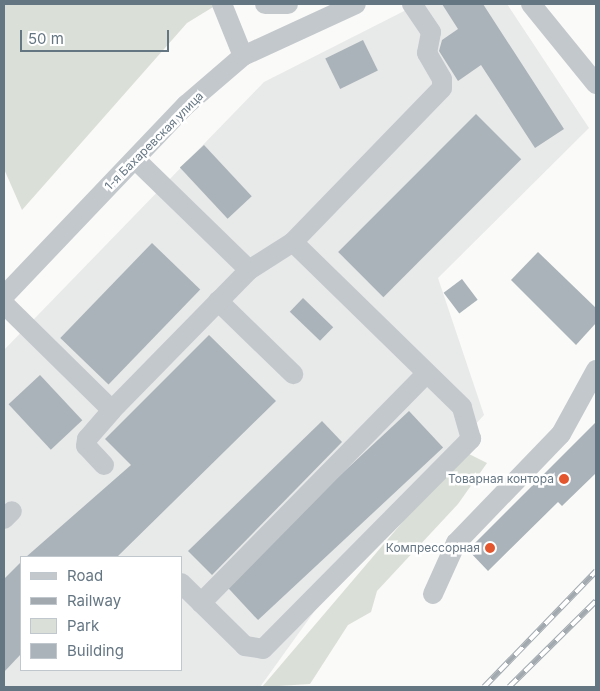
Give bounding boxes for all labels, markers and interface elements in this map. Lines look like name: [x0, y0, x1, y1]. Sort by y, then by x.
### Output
scale bar: [22, 20, 171, 52]
text: 50 m: [28, 29, 64, 48]
street label: 1-я Бахаревская улица: [102, 89, 206, 193]
place label: Товарная контора: [448, 472, 554, 486]
marker: Товарная контора: [558, 473, 570, 485]
place label: Компрессорная: [386, 541, 480, 555]
marker: Компрессорная: [484, 542, 496, 554]
legend: [20, 556, 182, 671]
text: Road: [67, 566, 103, 585]
text: Railway: [67, 591, 121, 610]
text: Park: [67, 616, 99, 635]
text: Building: [67, 641, 124, 660]

